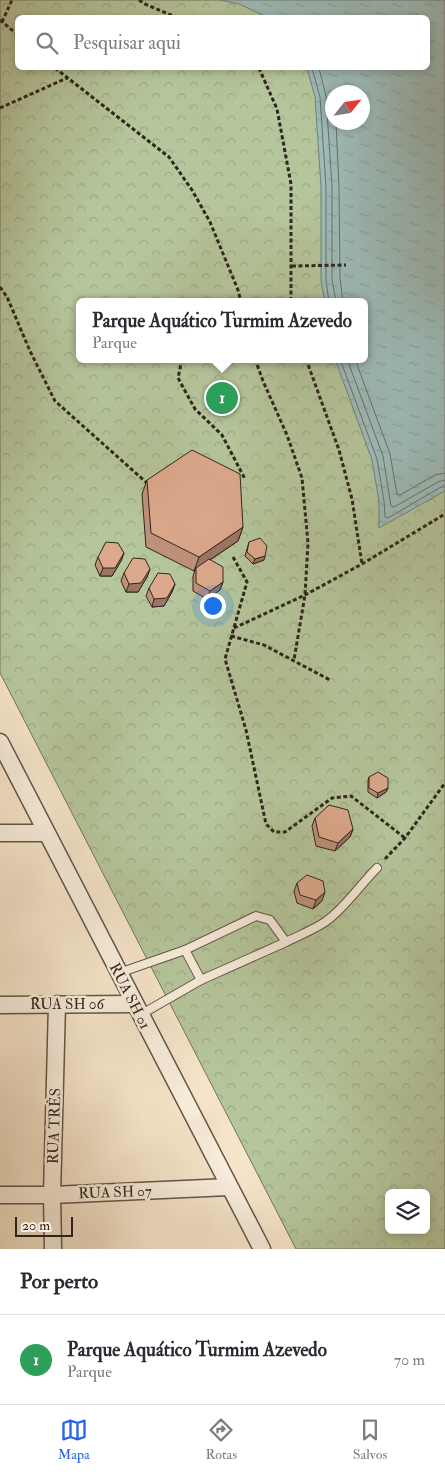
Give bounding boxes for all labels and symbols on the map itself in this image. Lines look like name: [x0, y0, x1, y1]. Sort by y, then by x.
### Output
north arrow: [325, 85, 370, 130]
pin: 1: [206, 379, 238, 417]
your location: [200, 593, 226, 619]
street label: RUA SH 01: [105, 960, 154, 1033]
street label: RUA SH 06: [30, 995, 106, 1014]
street label: RUA TRÊS: [43, 1088, 65, 1164]
street label: RUA SH 07: [78, 1182, 152, 1203]
scale bar: [15, 1214, 72, 1237]

